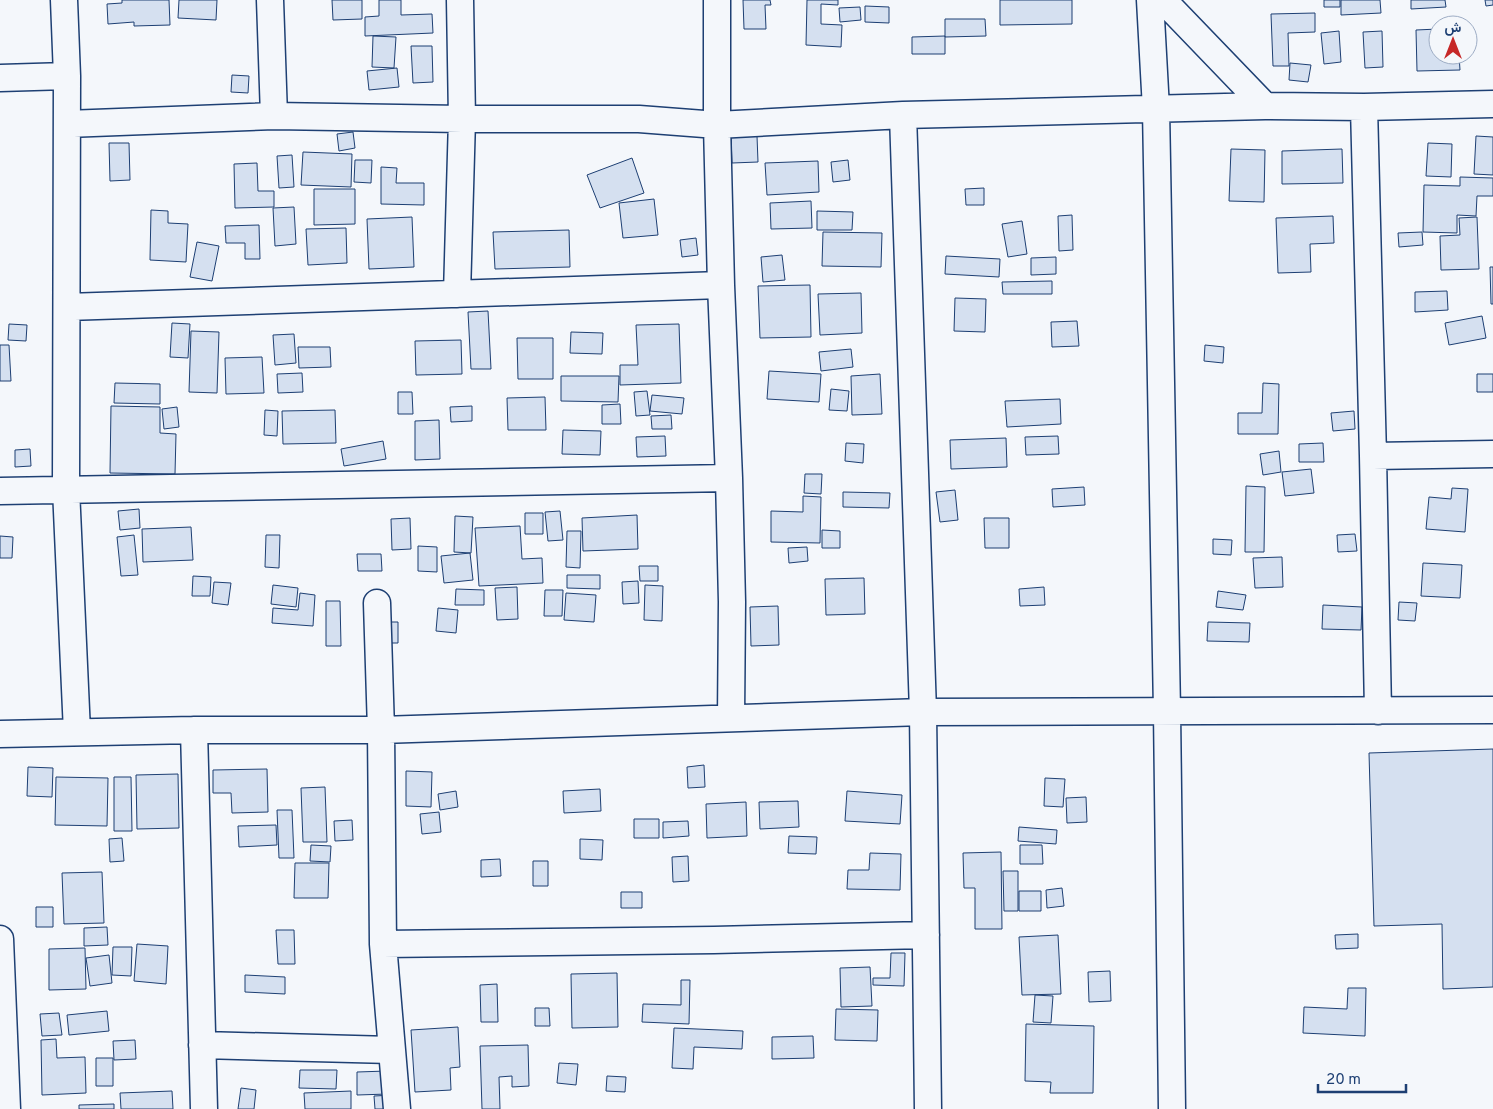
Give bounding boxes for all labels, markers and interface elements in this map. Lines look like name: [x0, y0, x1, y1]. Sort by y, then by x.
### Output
north arrow: [1428, 15, 1478, 65]
text: ش: [1445, 20, 1462, 37]
scale bar: [1318, 1062, 1406, 1094]
text: 20 m: [1326, 1071, 1361, 1090]

